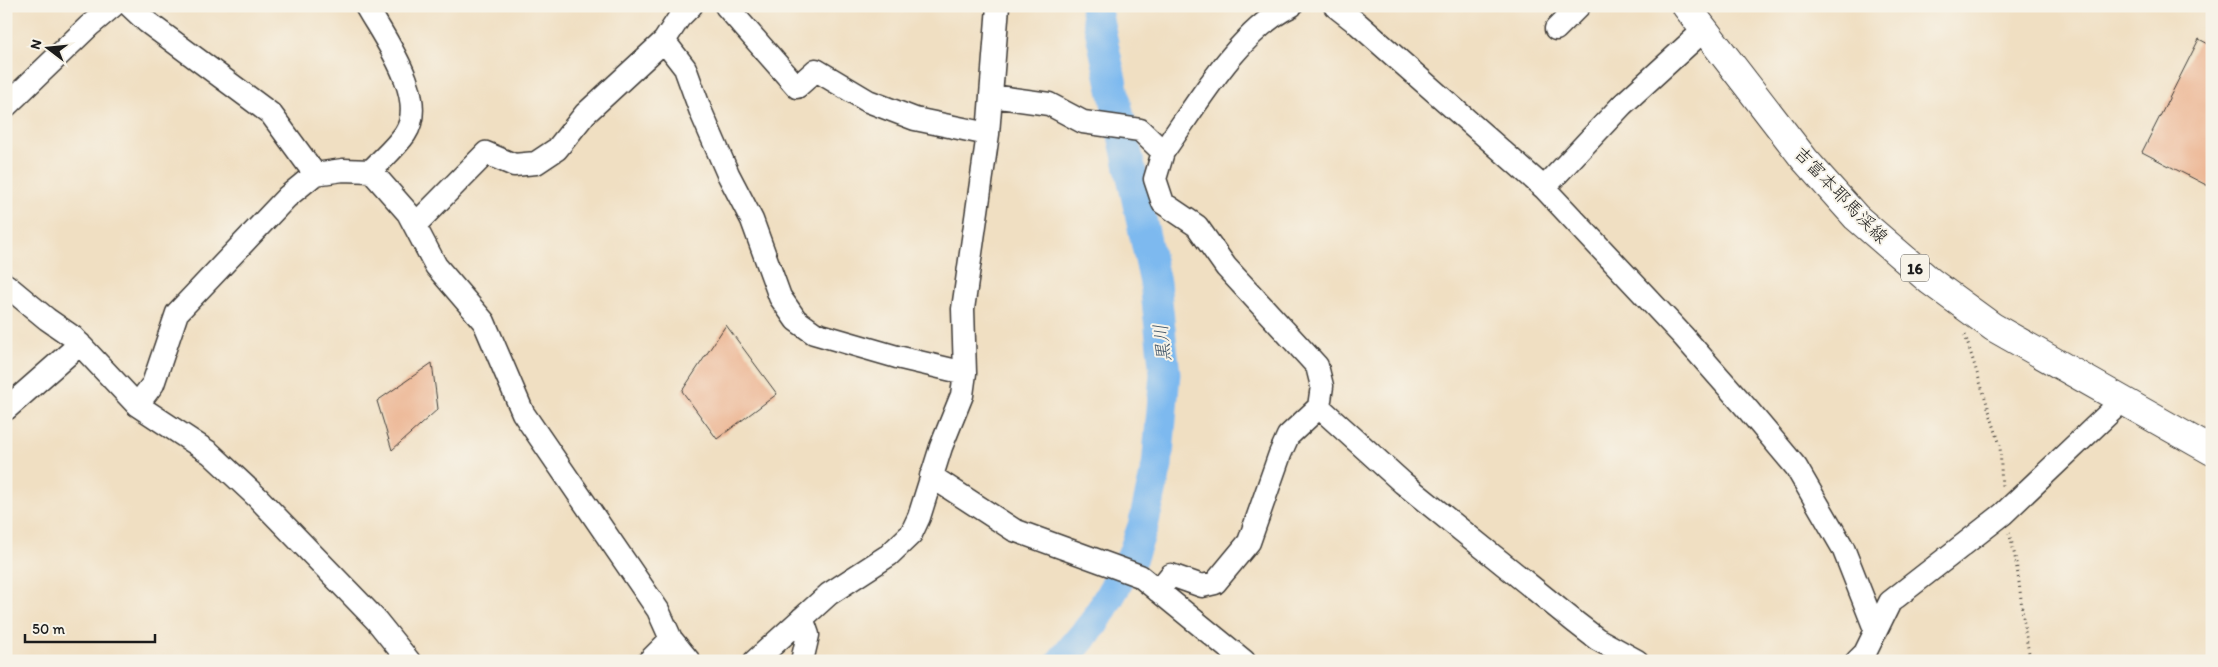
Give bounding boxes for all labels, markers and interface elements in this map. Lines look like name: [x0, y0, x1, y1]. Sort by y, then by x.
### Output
north arrow: [22, 22, 72, 72]
text: N: [27, 38, 45, 51]
street label: 吉富本耶馬渓線: [1789, 142, 1893, 248]
road number: 16: [1901, 254, 1929, 282]
water label: 黒川: [1149, 323, 1175, 363]
scale bar: [25, 612, 155, 644]
text: 50 m: [32, 620, 65, 638]

